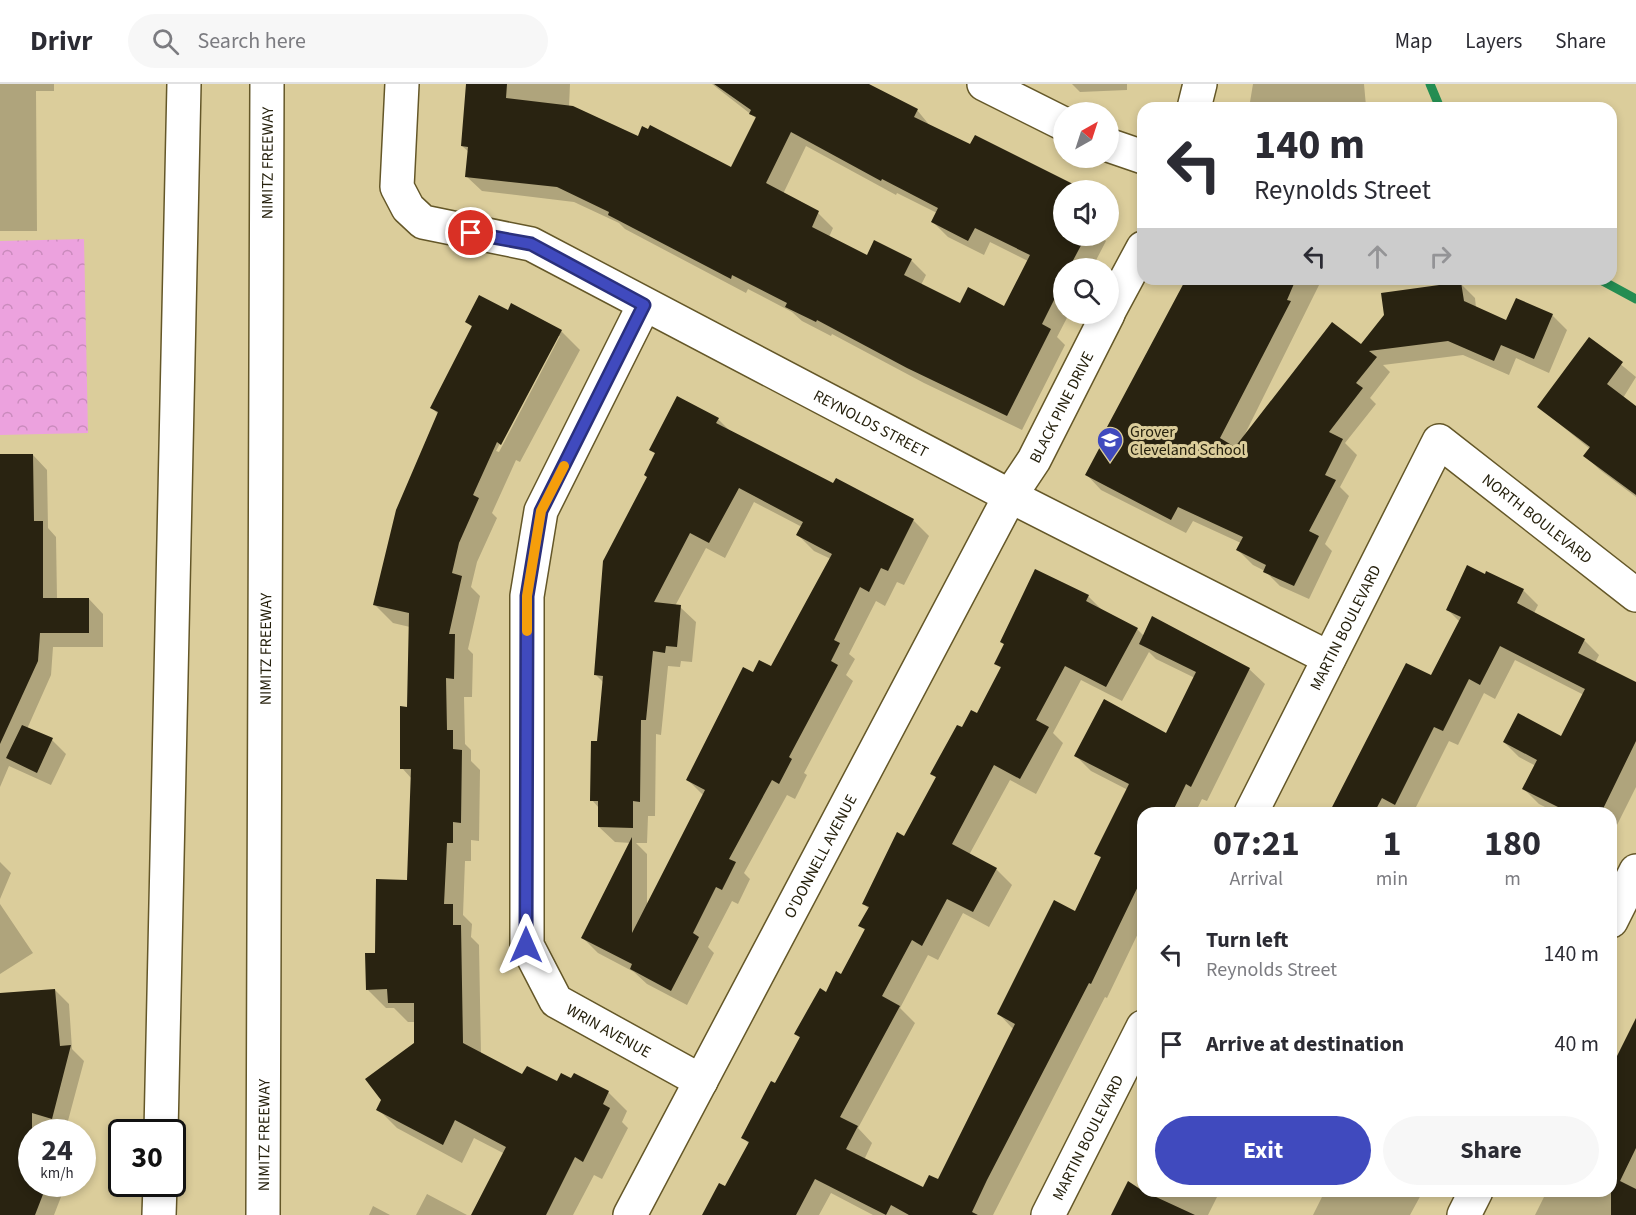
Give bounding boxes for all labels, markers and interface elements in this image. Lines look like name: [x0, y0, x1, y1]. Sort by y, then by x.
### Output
search box: [128, 14, 548, 68]
text: Drivr: [30, 21, 92, 61]
icon: search: [149, 25, 182, 58]
text: Search here: [197, 25, 306, 57]
text: Map: [1395, 26, 1432, 56]
text: Layers: [1465, 26, 1522, 56]
text: Share: [1555, 26, 1606, 56]
north arrow: [1053, 102, 1119, 168]
map controls: [1053, 102, 1119, 324]
street label: NIMITZ FREEWAY: [257, 106, 279, 219]
text: 140 m: [1254, 115, 1365, 175]
icon: left: [1155, 126, 1233, 204]
text: Reynolds Street: [1254, 171, 1431, 210]
button: sound: [1053, 180, 1119, 246]
pin: [445, 207, 496, 258]
icon: arrive: [454, 216, 487, 249]
icon: left: [1298, 240, 1331, 273]
icon: ahead: [1361, 240, 1394, 273]
icon: right: [1424, 240, 1457, 273]
button: search: [1053, 258, 1119, 324]
street label: BLACK PINE DRIVE: [1024, 348, 1099, 467]
street label: REYNOLDS STREET: [809, 385, 932, 463]
place label: Grover Cleveland School: [1130, 421, 1246, 461]
school or university icon: Grover Cleveland School: [1095, 425, 1125, 463]
street label: NORTH BOULEVARD: [1477, 469, 1597, 569]
street label: MARTIN BOULEVARD: [1305, 561, 1387, 694]
street label: NIMITZ FREEWAY: [255, 592, 277, 705]
street label: O'DONNELL AVENUE: [779, 791, 862, 922]
text: 07:21: [1213, 818, 1300, 869]
text: 1: [1382, 818, 1401, 869]
text: 180: [1484, 818, 1541, 869]
text: Arrival: [1229, 865, 1283, 893]
text: min: [1376, 865, 1408, 893]
text: m: [1504, 865, 1521, 893]
position arrow: [494, 913, 558, 977]
text: Turn left: [1206, 924, 1288, 956]
icon: left: [1155, 938, 1188, 971]
text: 140 m: [1544, 938, 1599, 970]
text: Reynolds Street: [1206, 956, 1337, 984]
street label: WRIN AVENUE: [562, 999, 655, 1063]
icon: arrive: [1155, 1028, 1188, 1061]
text: Arrive at destination: [1206, 1028, 1404, 1060]
text: 40 m: [1554, 1028, 1599, 1060]
street label: MARTIN BOULEVARD: [1047, 1071, 1129, 1204]
street label: NIMITZ FREEWAY: [253, 1078, 275, 1191]
button: Exit: [1155, 1116, 1371, 1185]
button: Share: [1383, 1116, 1599, 1185]
speed limit sign: 30: [108, 1119, 186, 1197]
text: 24: [41, 1129, 73, 1172]
text: km/h: [40, 1163, 74, 1184]

